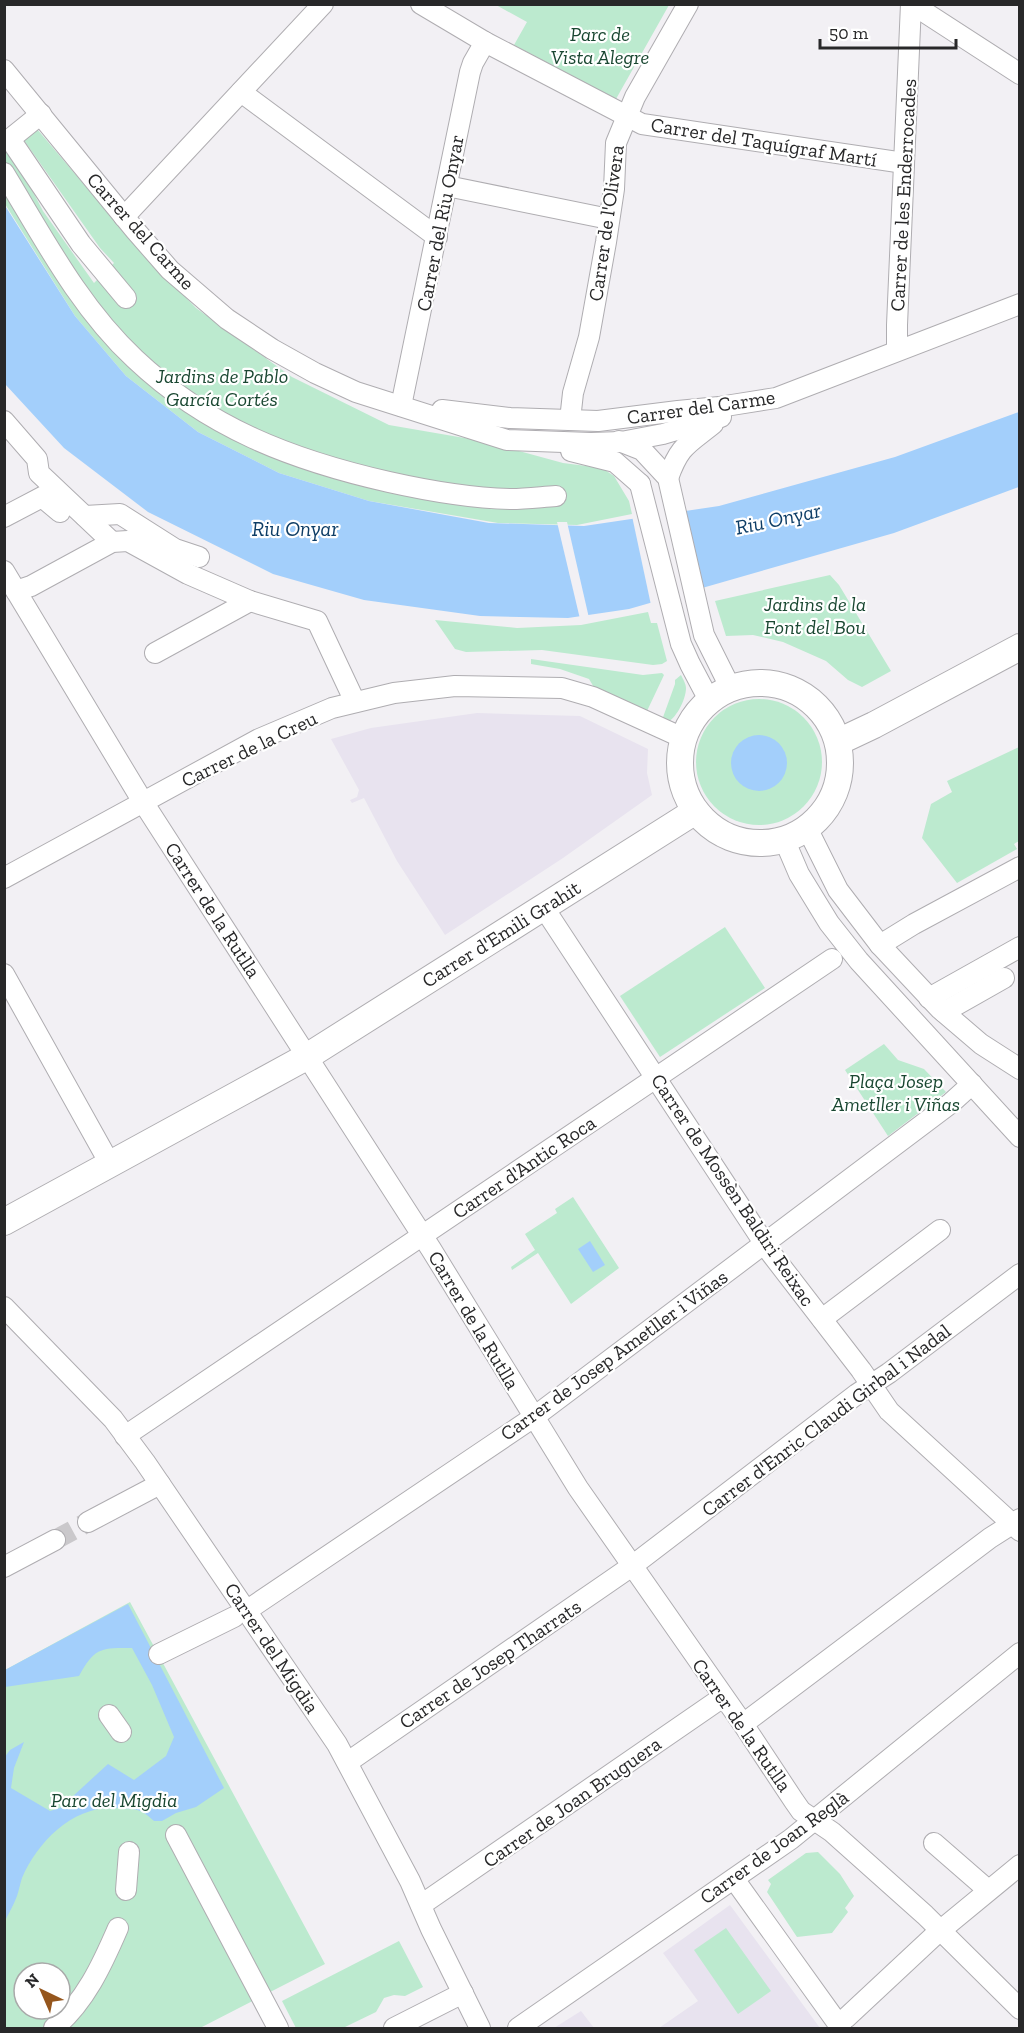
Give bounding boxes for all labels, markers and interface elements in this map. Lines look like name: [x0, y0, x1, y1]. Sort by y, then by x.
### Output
scale bar: [820, 12, 956, 50]
park label: Parc de Vista Alegre: [551, 22, 649, 69]
text: 50 m: [829, 22, 869, 44]
street label: Carrer de les Enderrocades: [885, 78, 921, 312]
street label: Carrer del Taquígraf Martí: [649, 112, 879, 172]
street label: Carrer del Riu Onyar: [411, 133, 469, 313]
street label: Carrer de l'Olivera: [583, 143, 629, 303]
street label: Carrer del Carme: [82, 168, 200, 294]
park label: Jardins de Pablo García Cortés: [155, 364, 288, 411]
street label: Carrer del Carme: [625, 385, 777, 429]
water label: Riu Onyar: [733, 497, 824, 540]
water label: Riu Onyar: [252, 516, 339, 541]
park label: Jardins de la Font del Bou: [763, 592, 866, 639]
street label: Carrer de la Creu: [177, 706, 321, 792]
street label: Carrer de la Rutlla: [160, 838, 266, 983]
street label: Carrer d'Emili Grahit: [417, 875, 585, 992]
street label: Carrer de Mossèn Baldiri Reixac: [646, 1069, 820, 1311]
park label: Plaça Josep Ametller i Viñas: [831, 1069, 960, 1116]
street label: Carrer d'Antic Roca: [448, 1110, 600, 1224]
street label: Carrer de la Rutlla: [423, 1246, 525, 1394]
street label: Carrer de Josep Ametller i Viñas: [496, 1264, 732, 1446]
street label: Carrer d'Enric Claudi Girbal i Nadal: [697, 1319, 955, 1521]
street label: Carrer del Migdia: [220, 1578, 325, 1718]
street label: Carrer de Josep Tharrats: [395, 1594, 585, 1734]
street label: Carrer de la Rutlla: [687, 1654, 797, 1797]
street label: Carrer de Joan Bruguera: [478, 1731, 666, 1873]
street label: Carrer de Joan Reglà: [695, 1785, 853, 1909]
park label: Parc del Migdia: [51, 1788, 177, 1812]
north arrow: [12, 1961, 72, 2021]
text: N: [21, 1970, 43, 1992]

